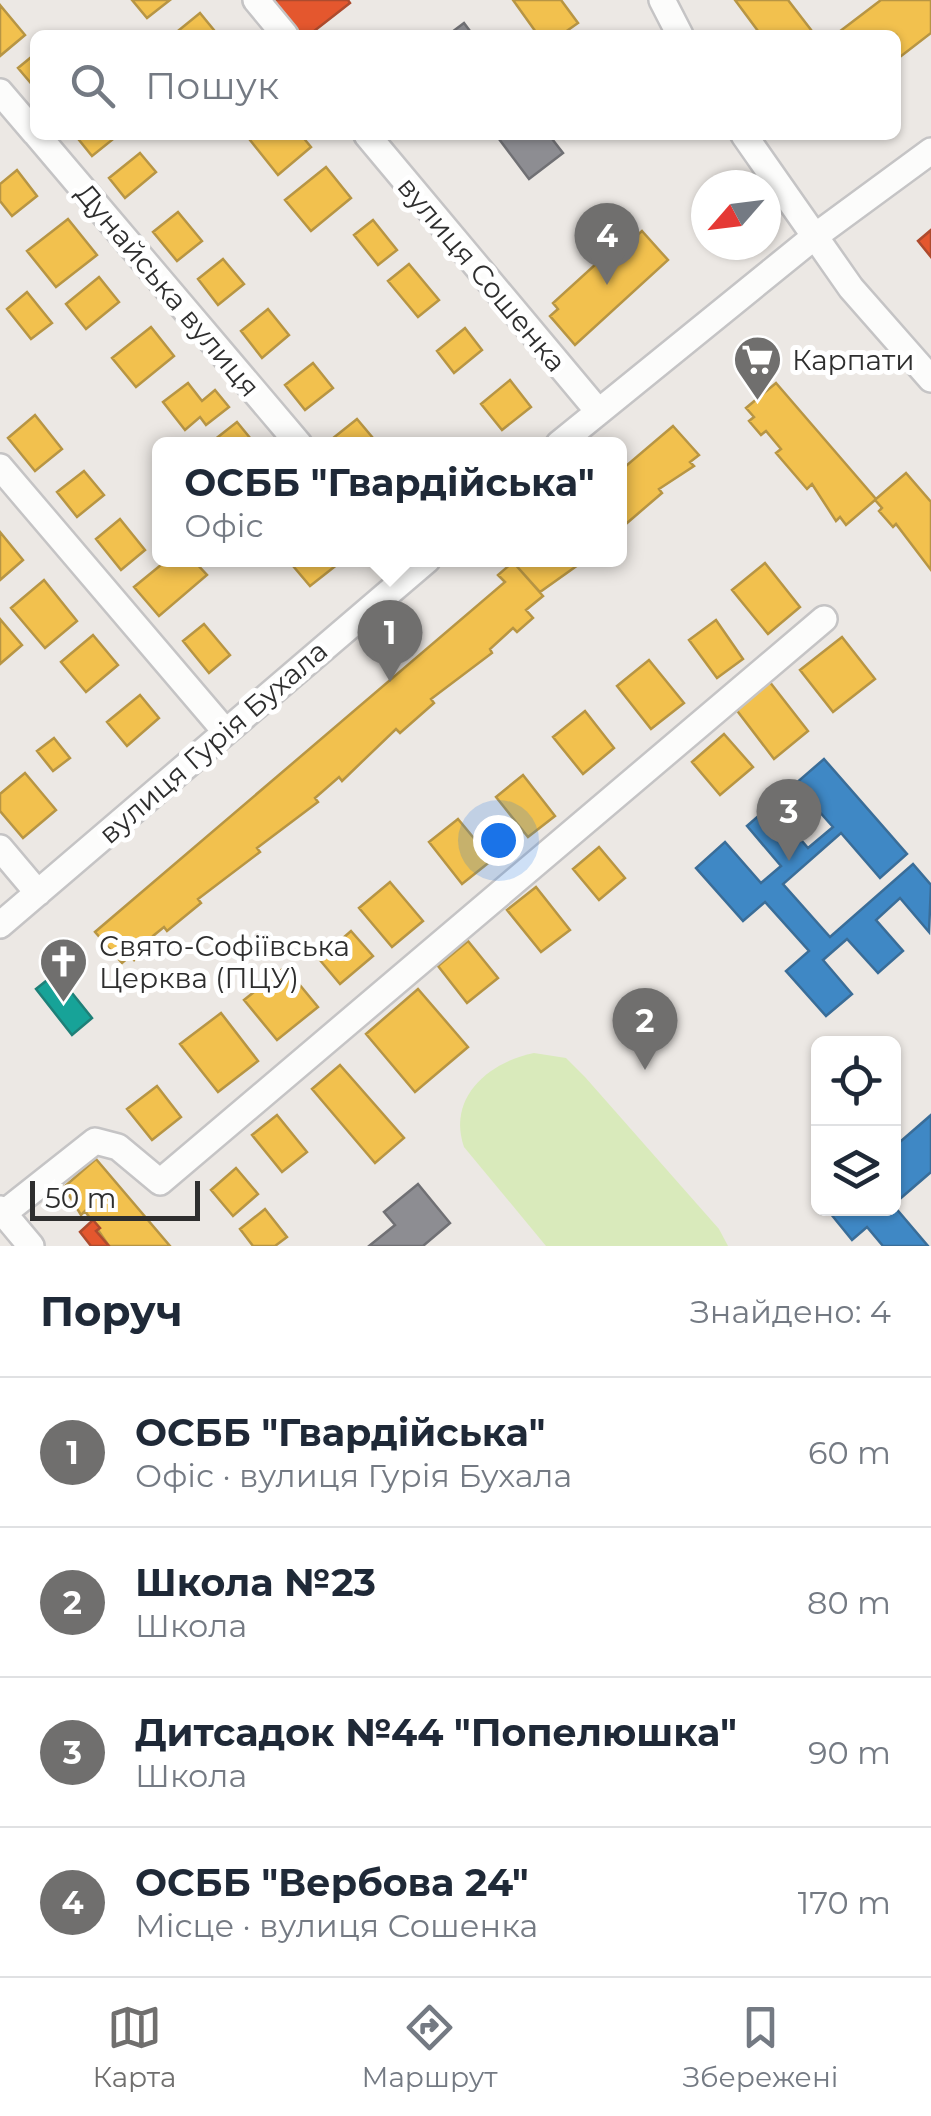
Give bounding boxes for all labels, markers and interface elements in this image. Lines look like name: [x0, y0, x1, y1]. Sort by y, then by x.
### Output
search box: [30, 30, 901, 140]
icon: search: [65, 58, 120, 113]
text: Пошук: [145, 62, 279, 109]
street label: вулиця Сошенка: [391, 170, 573, 378]
north arrow: [691, 170, 781, 260]
street label: Дунайська вулиця: [69, 177, 267, 403]
pin: 4: [574, 202, 640, 285]
supermarket icon: Карпати: [731, 334, 783, 402]
place label: Карпати: [792, 343, 914, 377]
popup: [152, 437, 627, 567]
text: ОСББ "Гвардійська": [184, 459, 595, 506]
text: Офіс: [184, 506, 263, 545]
pin: 1: [358, 600, 422, 682]
street label: вулиця Гурія Бухала: [92, 634, 334, 850]
pin: 3: [756, 778, 822, 861]
your location: [473, 815, 524, 866]
place label: Свято-Софіївська Церква (ПЦУ): [99, 929, 350, 995]
church icon: Свято-Софіївська Церква (ПЦУ): [38, 936, 90, 1004]
pin: 2: [612, 988, 678, 1070]
map controls: [811, 1036, 901, 1216]
button: locate: [811, 1036, 901, 1126]
button: layers: [811, 1126, 901, 1216]
scale bar: [30, 1176, 200, 1220]
text: 50 m: [45, 1181, 116, 1215]
text: Поруч: [40, 1285, 183, 1337]
text: Знайдено: 4: [690, 1292, 891, 1331]
text: ОСББ "Гвардійська": [135, 1409, 545, 1456]
text: 1: [66, 1433, 79, 1472]
text: 60 m: [808, 1433, 891, 1472]
text: Офіс · вулиця Гурія Бухала: [135, 1456, 572, 1495]
text: Школа №23: [135, 1559, 376, 1606]
text: 2: [63, 1583, 82, 1622]
text: 80 m: [807, 1583, 891, 1622]
text: Школа: [135, 1606, 247, 1645]
text: Дитсадок №44 "Попелюшка": [135, 1709, 737, 1756]
text: 3: [63, 1733, 82, 1772]
text: 90 m: [808, 1733, 891, 1772]
text: Школа: [135, 1756, 247, 1795]
text: ОСББ "Вербова 24": [135, 1859, 529, 1906]
text: 4: [61, 1883, 84, 1922]
text: 170 m: [798, 1883, 891, 1922]
text: Місце · вулиця Сошенка: [135, 1906, 538, 1945]
tab: Карта: [93, 2000, 176, 2094]
tab: Маршрут: [361, 2000, 498, 2094]
tab: Збережені: [683, 2000, 838, 2094]

